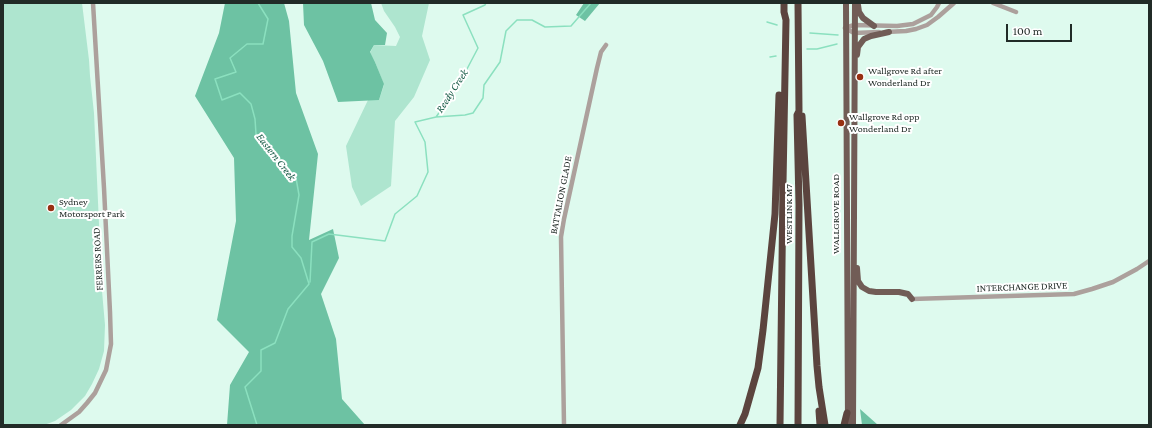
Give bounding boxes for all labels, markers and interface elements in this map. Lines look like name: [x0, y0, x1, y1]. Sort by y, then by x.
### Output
scale bar: [1008, 16, 1074, 42]
text: 100 m: [1013, 24, 1042, 38]
place label: Wallgrove Rd after Wonderland Dr: [868, 65, 942, 88]
water label: Reedy Creek: [433, 67, 471, 115]
marker: Wallgrove Rd after Wonderland Dr: [855, 72, 865, 82]
place label: Wallgrove Rd opp Wonderland Dr: [849, 111, 920, 134]
marker: Wallgrove Rd opp Wonderland Dr: [836, 118, 846, 128]
water label: Eastern Creek: [253, 131, 299, 183]
street label: BATTALION GLADE: [548, 155, 574, 235]
street label: WALLGROVE ROAD: [830, 174, 842, 254]
street label: WESTLINK M7: [783, 184, 795, 244]
place label: Sydney Motorsport Park: [59, 196, 125, 220]
marker: Sydney Motorsport Park: [46, 203, 56, 213]
street label: FERRERS ROAD: [90, 227, 106, 291]
street label: INTERCHANGE DRIVE: [976, 279, 1068, 295]

